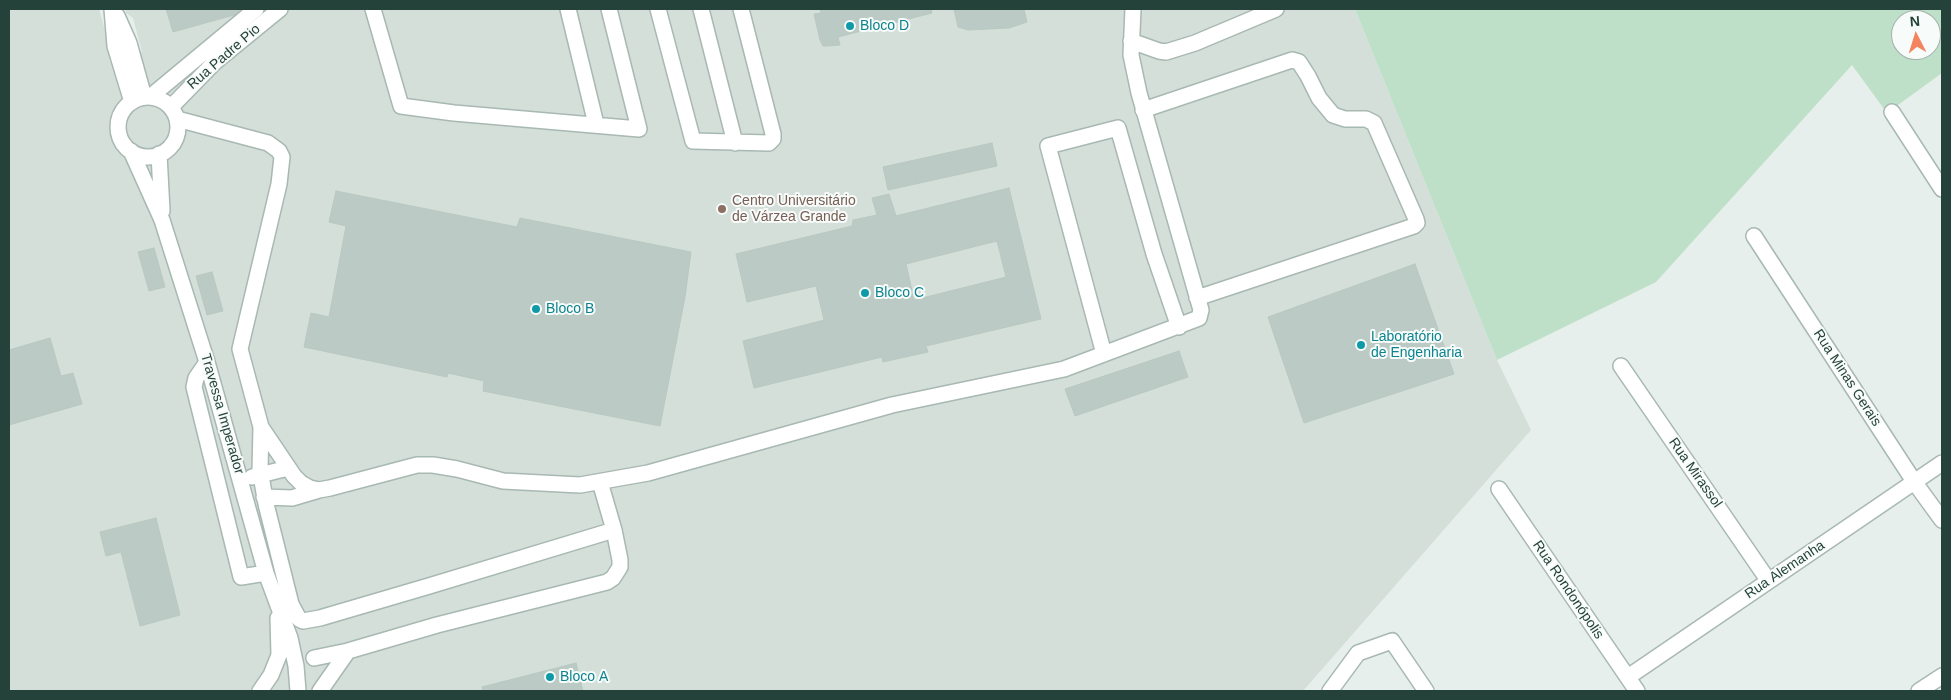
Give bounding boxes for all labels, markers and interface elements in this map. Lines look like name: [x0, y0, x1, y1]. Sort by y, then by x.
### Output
north arrow: [1891, 10, 1941, 60]
text: N: [1909, 13, 1921, 29]
place label: Bloco D: [860, 18, 909, 34]
marker: Bloco D: [844, 20, 856, 32]
street label: Rua Padre Pio: [184, 21, 264, 93]
place label: Centro Universitário de Várzea Grande: [732, 193, 856, 226]
marker: Centro Universitário de Várzea Grande: [716, 203, 728, 215]
place label: Bloco C: [875, 285, 924, 301]
marker: Bloco C: [859, 287, 871, 299]
place label: Bloco B: [546, 301, 594, 317]
marker: Bloco B: [530, 303, 542, 315]
street label: Rua Minas Gerais: [1809, 326, 1885, 430]
place label: Laboratório de Engenharia: [1371, 329, 1462, 362]
marker: Laboratório de Engenharia: [1355, 339, 1367, 351]
street label: Travessa Imperador: [197, 352, 247, 476]
street label: Rua Mirassol: [1665, 435, 1725, 511]
street label: Rua Alemanha: [1742, 537, 1828, 603]
street label: Rua Rondonópolis: [1529, 538, 1607, 642]
place label: Bloco A: [560, 669, 608, 685]
marker: Bloco A: [544, 671, 556, 683]

